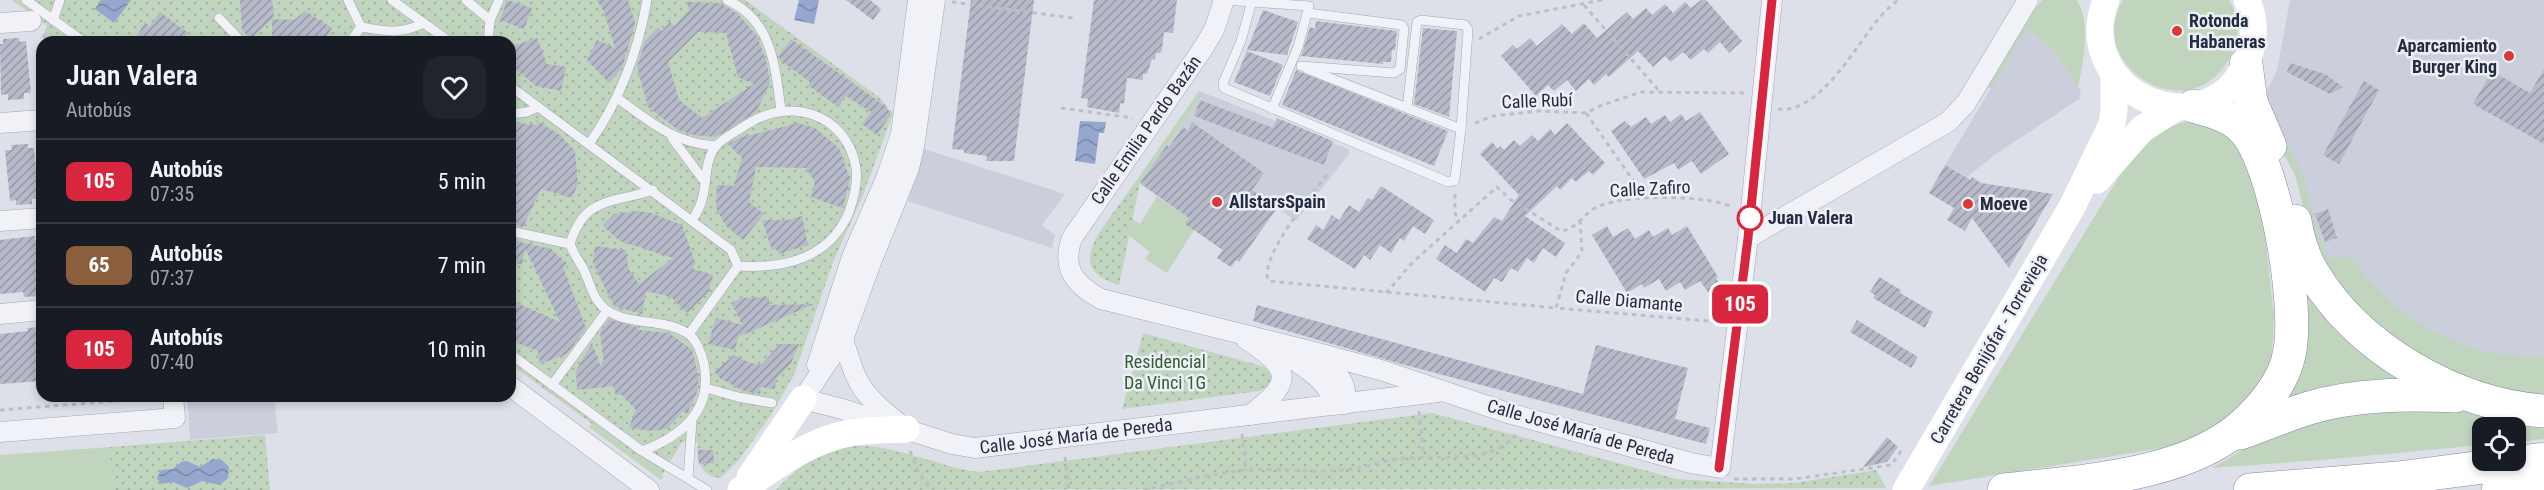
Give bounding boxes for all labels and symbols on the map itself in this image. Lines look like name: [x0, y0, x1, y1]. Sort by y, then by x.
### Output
place label: Rotonda Habaneras: [2189, 10, 2266, 52]
marker: Rotonda Habaneras: [2170, 24, 2184, 38]
place label: Aparcamiento Burger King: [2397, 35, 2497, 77]
marker: Aparcamiento Burger King: [2502, 49, 2516, 63]
street label: Calle Emilia Pardo Bazán: [1086, 51, 1205, 208]
street label: Calle Rubí: [1501, 89, 1574, 112]
street label: Calle Zafiro: [1609, 176, 1691, 201]
place label: AllstarsSpain: [1229, 191, 1326, 212]
place label: Moeve: [1980, 193, 2028, 214]
marker: AllstarsSpain: [1210, 195, 1224, 209]
marker: Moeve: [1961, 197, 1975, 211]
marker: Juan Valera: [1737, 205, 1763, 231]
place label: Juan Valera: [1768, 207, 1853, 228]
street label: Carretera Benijófar - Torrevieja: [1926, 250, 2052, 447]
line badge: 105: [1706, 284, 1774, 324]
street label: Calle Diamante: [1575, 285, 1683, 316]
park label: Residencial Da Vinci 1G: [1124, 351, 1206, 393]
street label: Calle José María de Pereda: [1485, 395, 1677, 468]
street label: Calle José María de Pereda: [978, 413, 1173, 458]

